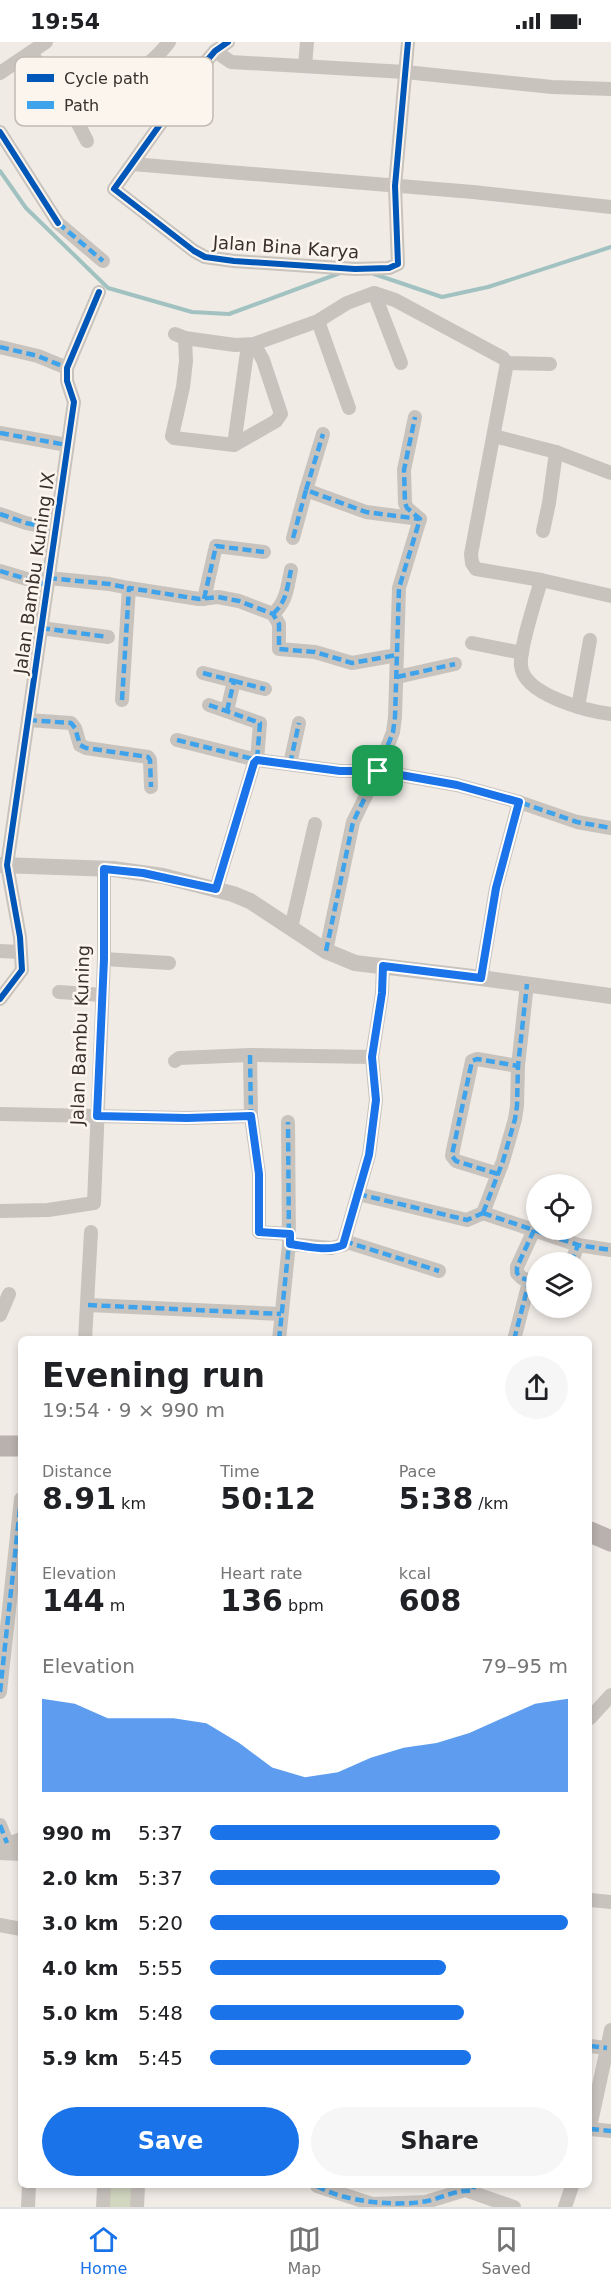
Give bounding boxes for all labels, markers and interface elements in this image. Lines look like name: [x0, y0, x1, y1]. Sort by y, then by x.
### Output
text: 19:54: [30, 9, 100, 34]
legend: [15, 57, 213, 126]
text: Cycle path: [64, 69, 149, 88]
text: Path: [64, 96, 99, 115]
street label: Jalan Bina Karya: [211, 231, 360, 263]
street label: Jalan Bambu Kuning IX: [9, 471, 59, 676]
pin: [352, 745, 403, 796]
icon: arrive: [361, 754, 394, 787]
street label: Jalan Bambu Kuning: [66, 944, 94, 1127]
map controls: [526, 1174, 592, 1318]
button: locate: [526, 1174, 592, 1240]
button: layers: [526, 1252, 592, 1318]
text: Evening run: [42, 1356, 265, 1395]
button: share: [505, 1356, 568, 1419]
text: 19:54 · 9 × 990 m: [42, 1398, 225, 1422]
text: Distance: [42, 1462, 112, 1481]
text: Time: [220, 1462, 259, 1481]
text: Pace: [399, 1462, 436, 1481]
text: 8.91: [42, 1481, 116, 1516]
text: 50:12: [220, 1481, 316, 1516]
text: 5:38: [399, 1481, 473, 1516]
text: km: [116, 1494, 146, 1513]
text: /km: [473, 1494, 509, 1513]
text: Elevation: [42, 1564, 116, 1583]
text: Heart rate: [220, 1564, 302, 1583]
text: kcal: [399, 1564, 431, 1583]
text: 144: [42, 1583, 105, 1618]
text: 136: [220, 1583, 283, 1618]
text: 608: [399, 1583, 461, 1618]
text: m: [105, 1596, 125, 1615]
text: bpm: [283, 1596, 324, 1615]
text: Elevation: [42, 1654, 135, 1678]
text: 79–95 m: [481, 1654, 568, 1678]
text: 990 m: [42, 1821, 112, 1845]
text: 5:37: [138, 1821, 183, 1845]
text: 2.0 km: [42, 1866, 119, 1890]
text: 5:37: [138, 1866, 183, 1890]
text: 3.0 km: [42, 1911, 119, 1935]
text: 5:20: [138, 1911, 183, 1935]
text: 4.0 km: [42, 1956, 119, 1980]
text: 5:55: [138, 1956, 183, 1980]
text: 5.0 km: [42, 2001, 119, 2025]
text: 5:48: [138, 2001, 183, 2025]
text: 5.9 km: [42, 2046, 119, 2070]
text: 5:45: [138, 2046, 183, 2070]
button: Save: [42, 2107, 299, 2176]
button: Share: [311, 2107, 568, 2176]
tab: Home: [80, 2223, 127, 2278]
tab: Map: [288, 2223, 321, 2278]
tab: Saved: [481, 2223, 531, 2278]

